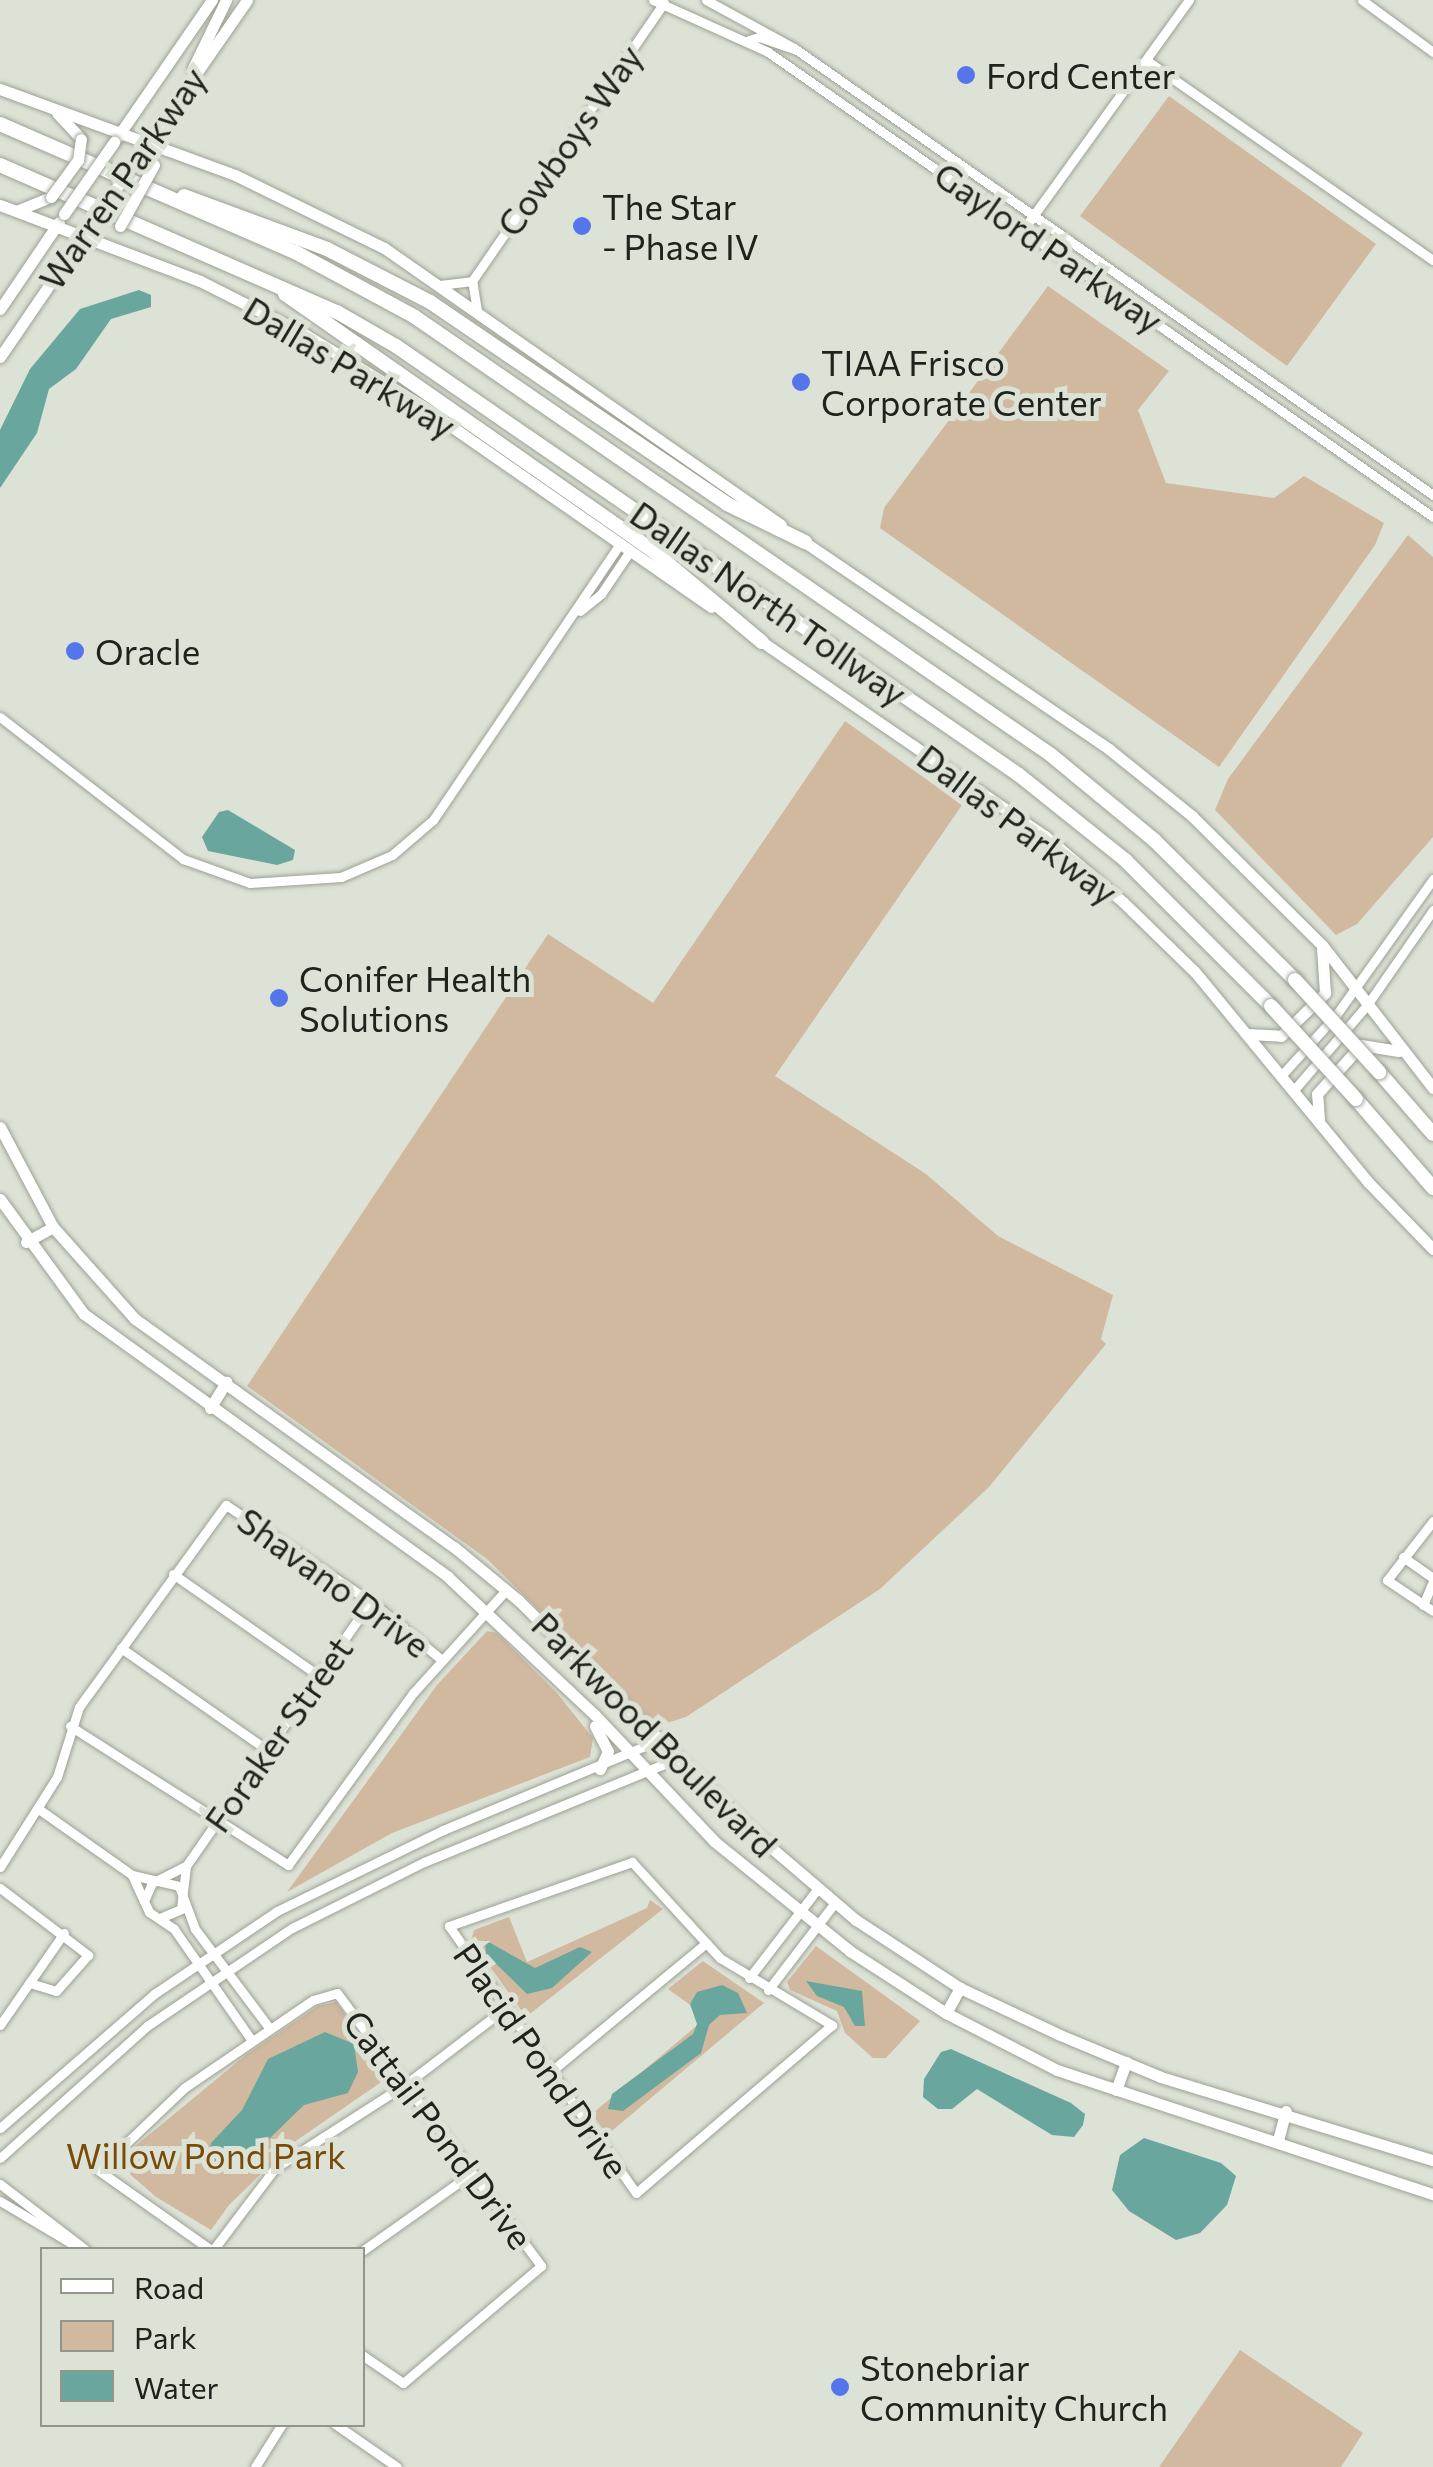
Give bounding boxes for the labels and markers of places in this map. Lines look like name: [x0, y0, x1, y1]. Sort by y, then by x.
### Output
place label: Ford Center: [986, 54, 1176, 96]
marker: Ford Center: [955, 64, 977, 86]
place label: The Star - Phase IV: [602, 185, 759, 267]
marker: The Star - Phase IV: [571, 215, 593, 237]
place label: TIAA Frisco Corporate Center: [821, 341, 1102, 423]
marker: TIAA Frisco Corporate Center: [790, 371, 812, 393]
place label: Oracle: [95, 630, 200, 672]
marker: Oracle: [64, 640, 86, 662]
place label: Conifer Health Solutions: [299, 957, 531, 1039]
marker: Conifer Health Solutions: [268, 987, 290, 1009]
place label: Stonebriar Community Church: [860, 2346, 1168, 2428]
marker: Stonebriar Community Church: [829, 2376, 851, 2398]

